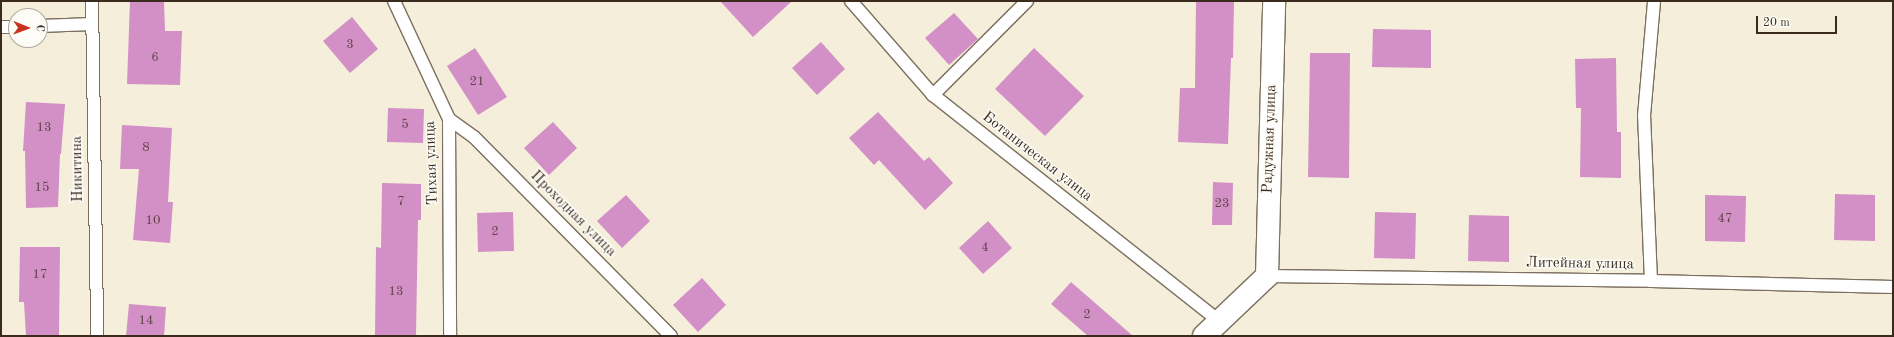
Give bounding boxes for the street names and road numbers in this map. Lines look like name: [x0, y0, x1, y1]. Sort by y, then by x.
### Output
street label: Радужная улица: [1259, 84, 1281, 194]
street label: Ботаническая улица: [978, 108, 1096, 206]
street label: Тихая улица: [422, 121, 442, 205]
street label: Никитина: [68, 136, 88, 202]
street label: Проходная улица: [526, 167, 620, 261]
street label: Литейная улица: [1526, 254, 1634, 274]

